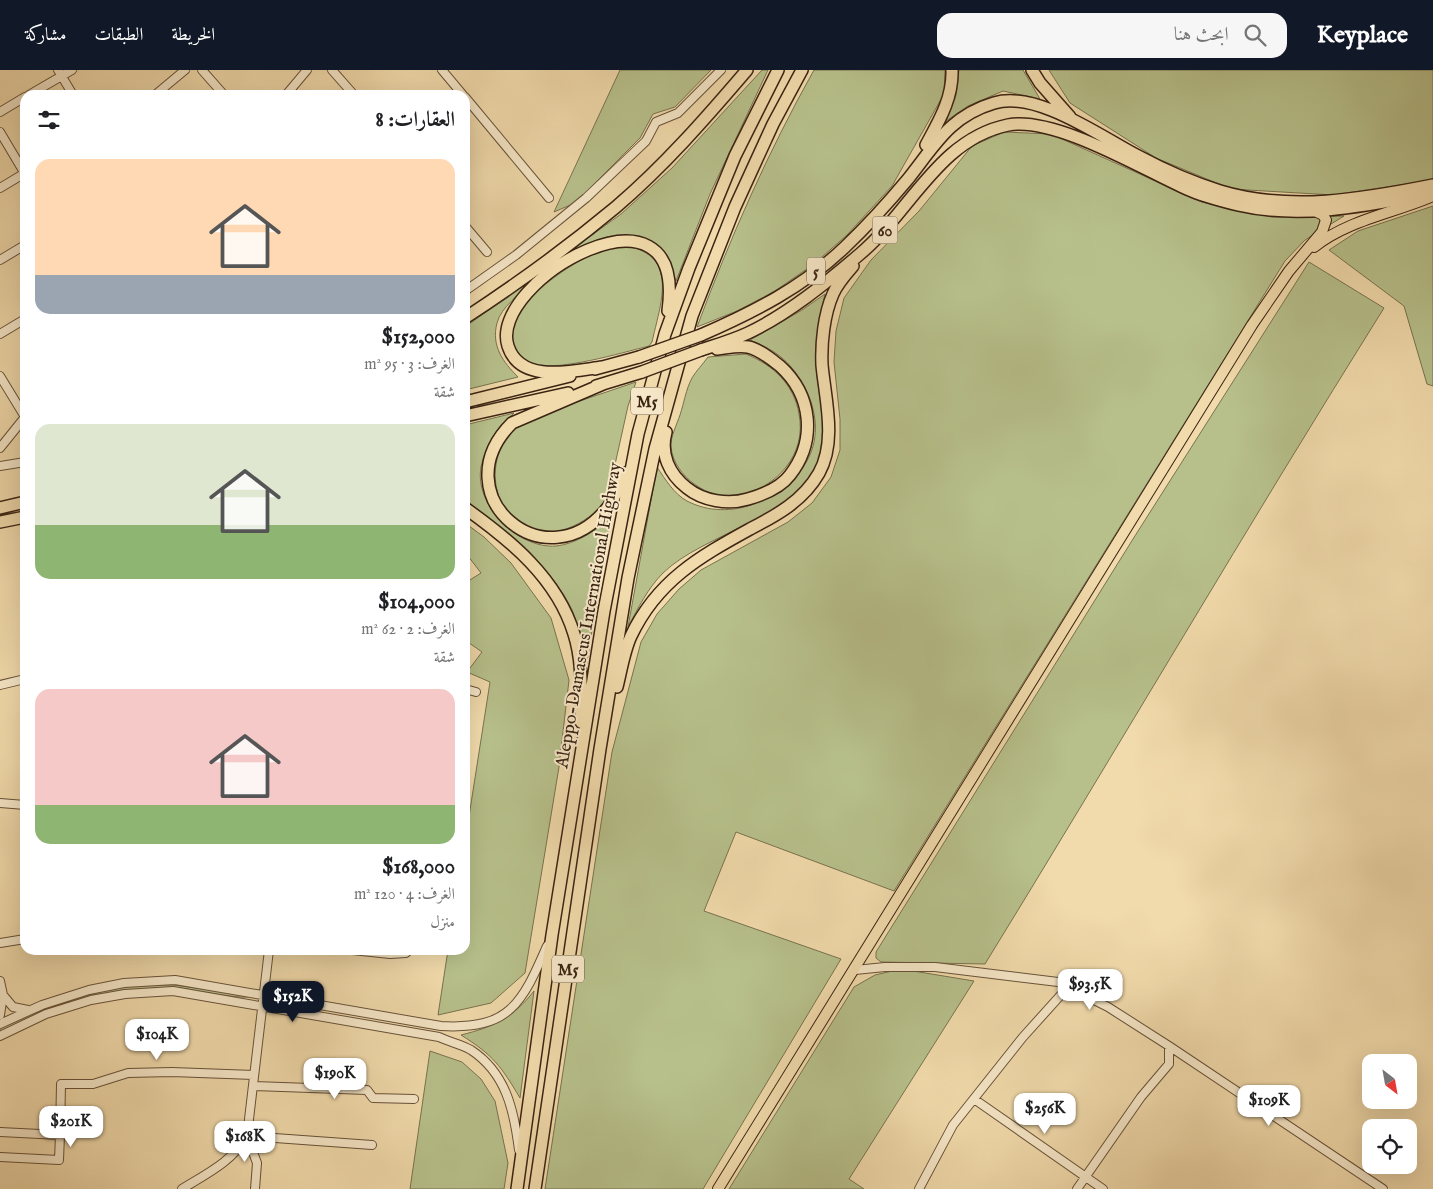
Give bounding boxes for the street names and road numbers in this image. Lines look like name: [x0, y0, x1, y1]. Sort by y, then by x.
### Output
road number: 60: [872, 216, 898, 244]
road number: 5: [807, 258, 825, 285]
road number: M5: [631, 388, 663, 414]
street label: Aleppo-Damascus International Highway: [551, 460, 628, 771]
road number: M5: [552, 956, 584, 982]

